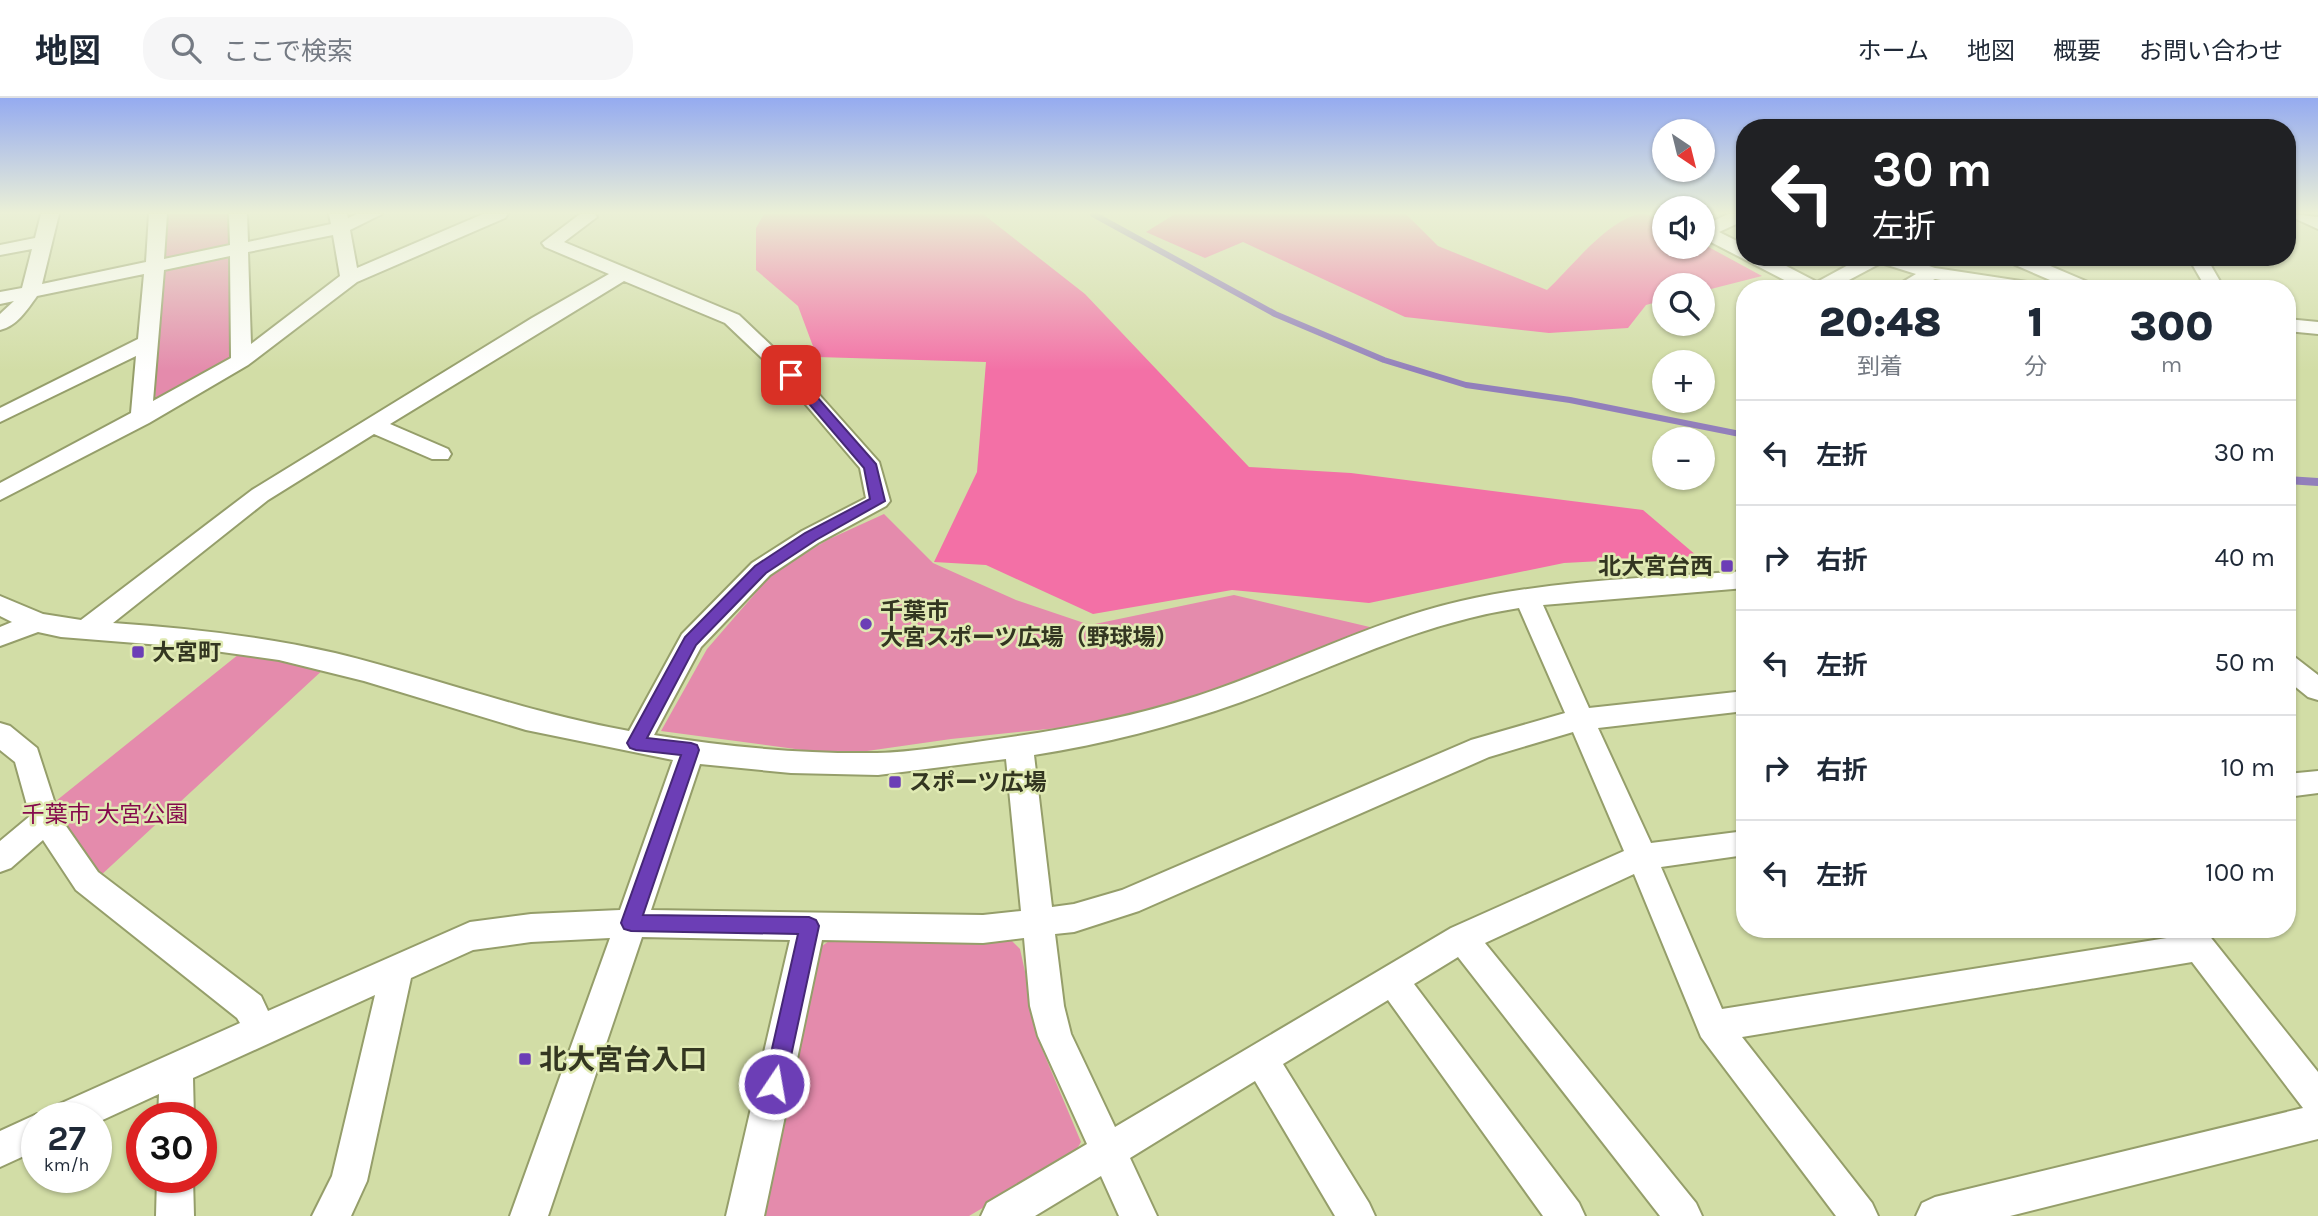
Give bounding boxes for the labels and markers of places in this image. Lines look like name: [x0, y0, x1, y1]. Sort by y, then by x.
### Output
pin: [761, 345, 821, 405]
place label: 北大宮台西: [1598, 553, 1713, 580]
marker: 北大宮台西: [1719, 558, 1735, 574]
place label: 千葉市 大宮スポーツ広場（野球場）: [880, 598, 1179, 651]
marker: 千葉市 大宮スポーツ広場（野球場）: [858, 616, 874, 632]
place label: 大宮町: [152, 639, 221, 666]
marker: 大宮町: [130, 644, 146, 660]
place label: スポーツ広場: [909, 769, 1047, 796]
marker: スポーツ広場: [887, 774, 903, 790]
place label: 北大宮台入口: [539, 1043, 707, 1076]
marker: 北大宮台入口: [517, 1051, 533, 1067]

